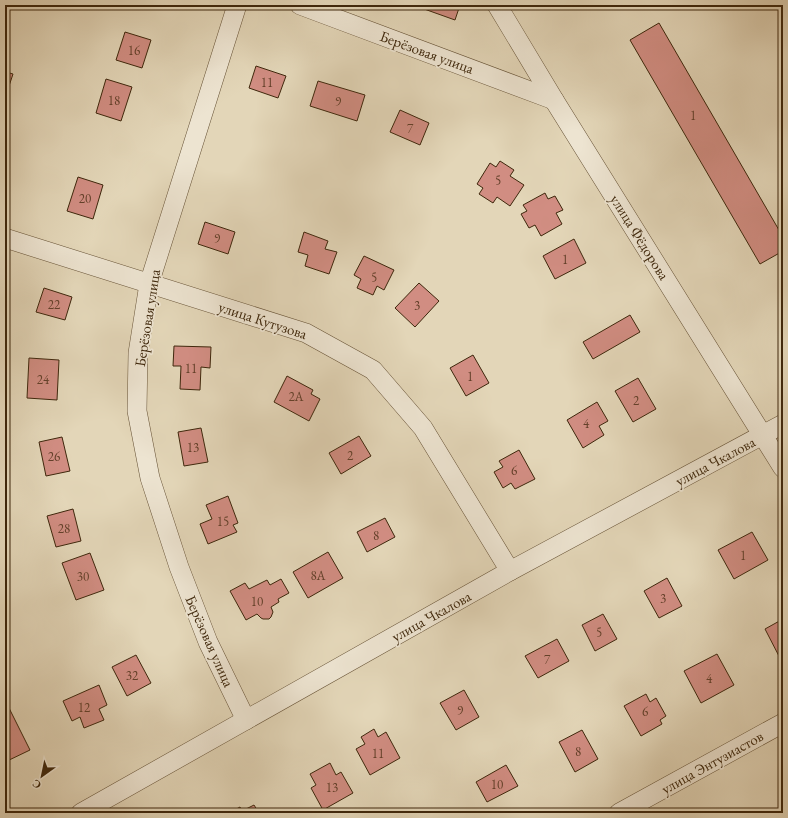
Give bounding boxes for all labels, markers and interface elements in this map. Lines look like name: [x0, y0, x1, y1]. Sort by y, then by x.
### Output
street label: Берёзовая улица: [377, 26, 477, 78]
house number: 16: [128, 42, 140, 59]
house number: 11: [261, 74, 273, 91]
house number: 18: [108, 92, 120, 109]
house number: 9: [335, 93, 342, 110]
house number: 1: [690, 107, 696, 124]
house number: 7: [407, 120, 414, 137]
house number: 5: [495, 172, 501, 189]
house number: 20: [79, 190, 91, 207]
street label: улица Фёдорова: [606, 191, 674, 283]
house number: 9: [214, 230, 221, 247]
house number: 1: [562, 251, 568, 268]
street label: Берёзовая улица: [130, 268, 164, 368]
house number: 5: [371, 269, 377, 286]
house number: 22: [48, 296, 61, 313]
street label: улица Кутузова: [216, 297, 310, 343]
house number: 3: [414, 297, 420, 314]
house number: 11: [185, 360, 197, 377]
house number: 1: [467, 368, 473, 385]
house number: 24: [37, 371, 50, 388]
house number: 2А: [288, 388, 305, 405]
house number: 2: [633, 392, 640, 409]
house number: 4: [583, 415, 590, 432]
street label: улица Чкалова: [672, 432, 758, 490]
house number: 13: [187, 439, 199, 456]
house number: 2: [347, 447, 354, 464]
house number: 26: [48, 448, 60, 465]
house number: 6: [511, 462, 517, 479]
house number: 15: [217, 513, 229, 530]
house number: 28: [58, 520, 70, 537]
house number: 8: [373, 527, 379, 544]
house number: 1: [740, 547, 746, 564]
house number: 8А: [310, 567, 327, 584]
house number: 30: [77, 568, 89, 585]
street label: улица Чкалова: [388, 586, 474, 646]
house number: 3: [660, 590, 666, 607]
street label: Берёзовая улица: [181, 592, 239, 690]
house number: 10: [251, 593, 263, 610]
house number: 5: [596, 624, 602, 641]
house number: 7: [544, 651, 551, 668]
house number: 32: [126, 667, 139, 684]
house number: 4: [706, 670, 713, 687]
house number: 12: [78, 699, 91, 716]
house number: 9: [457, 702, 464, 719]
house number: 6: [642, 703, 648, 720]
street label: улица Энтузиастов: [658, 726, 766, 798]
house number: 8: [575, 743, 581, 760]
house number: 11: [372, 745, 384, 762]
north arrow: [22, 756, 62, 796]
text: С: [29, 776, 44, 792]
house number: 10: [491, 776, 503, 793]
house number: 13: [326, 779, 338, 796]

